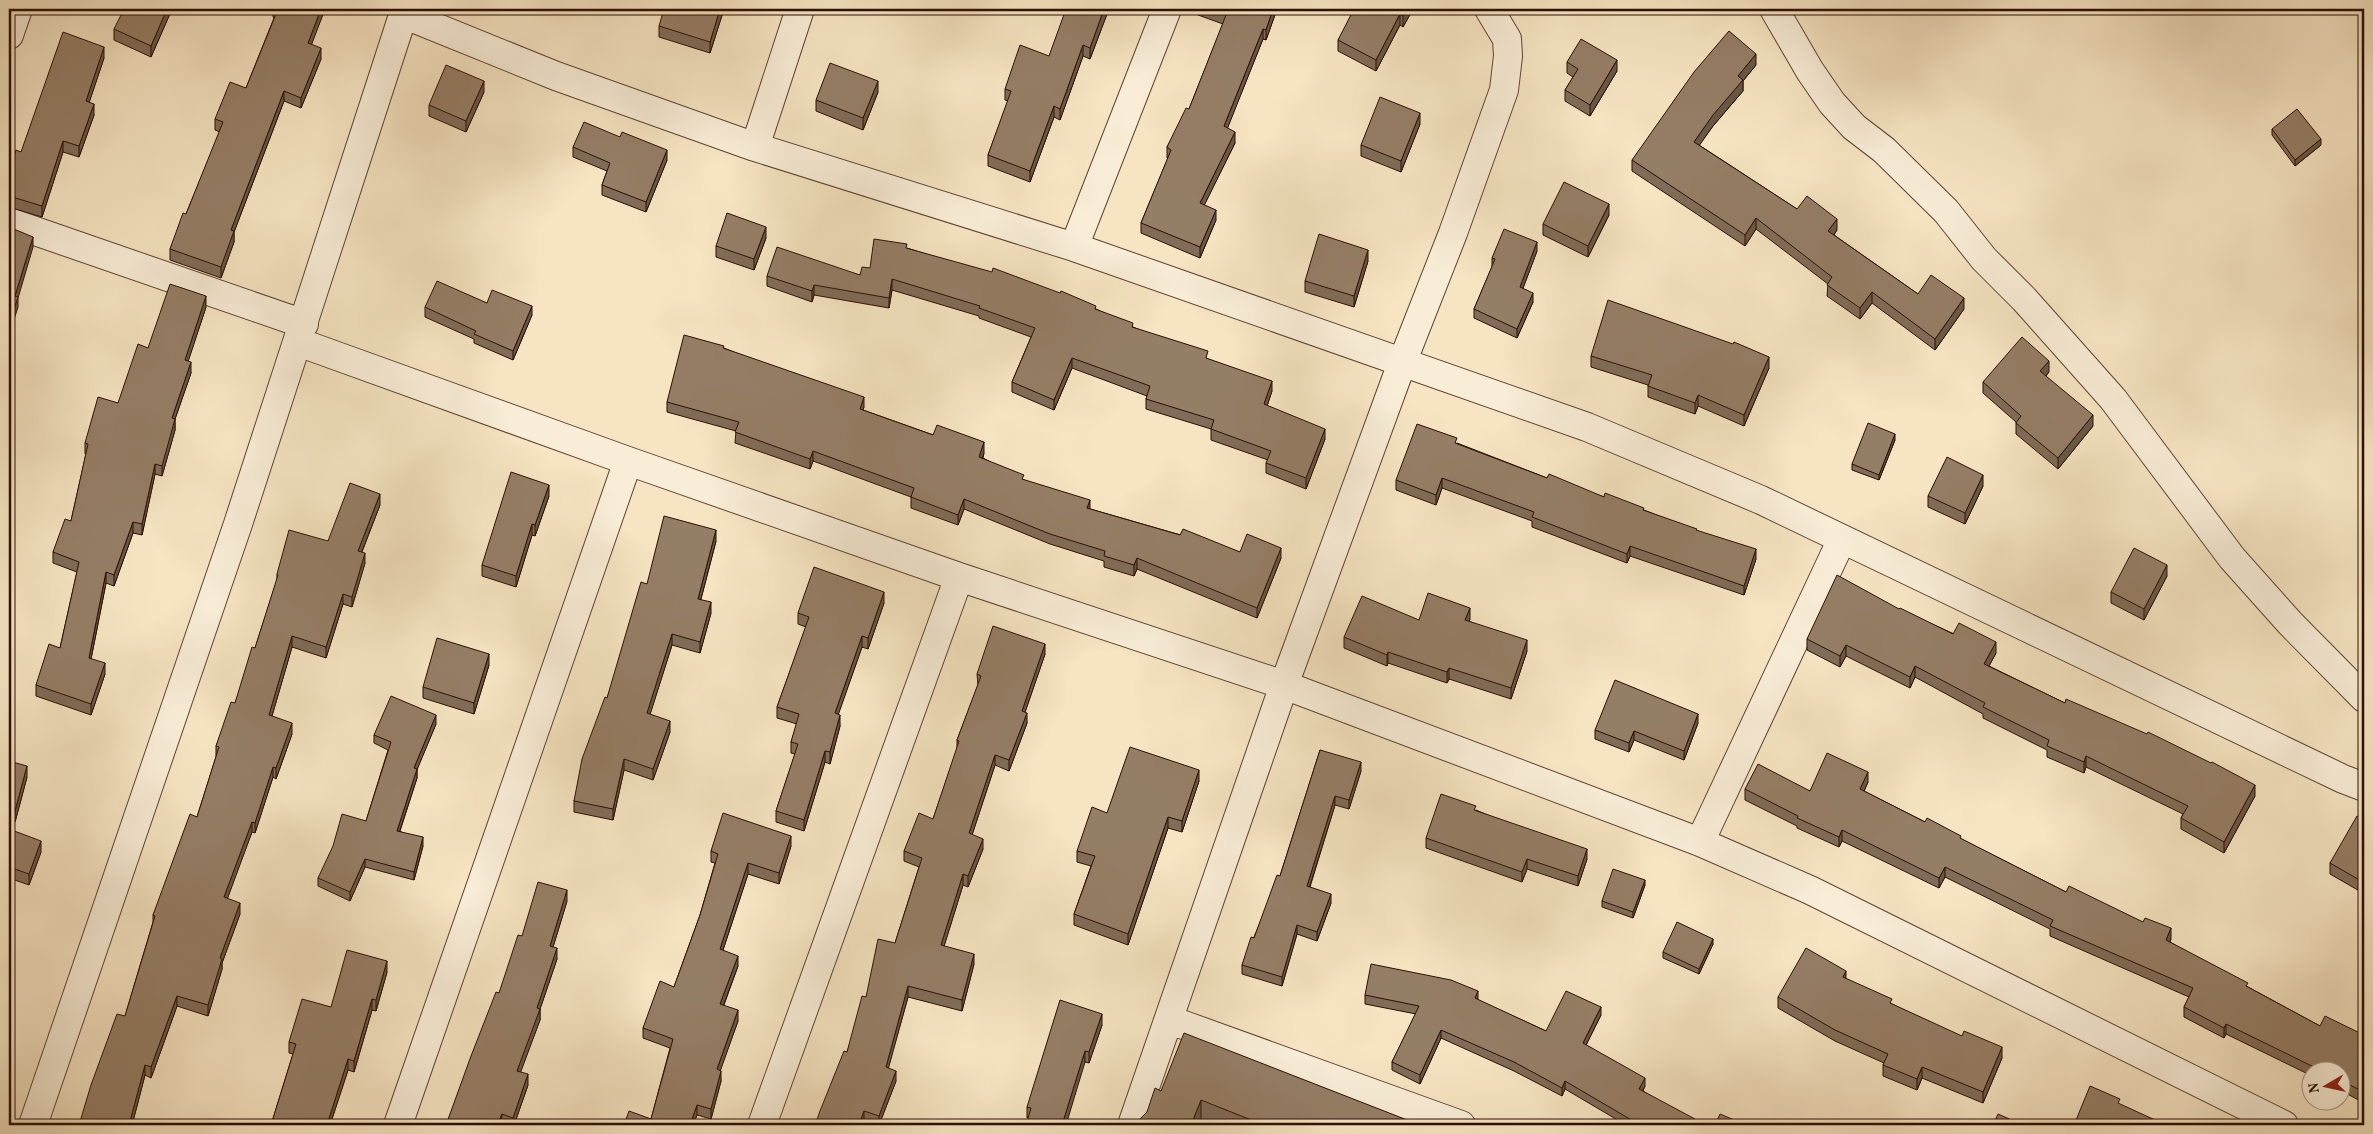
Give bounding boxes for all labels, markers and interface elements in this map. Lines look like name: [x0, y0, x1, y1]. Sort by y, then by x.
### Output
north arrow: [2300, 1062, 2350, 1112]
text: N: [2304, 1081, 2325, 1094]

